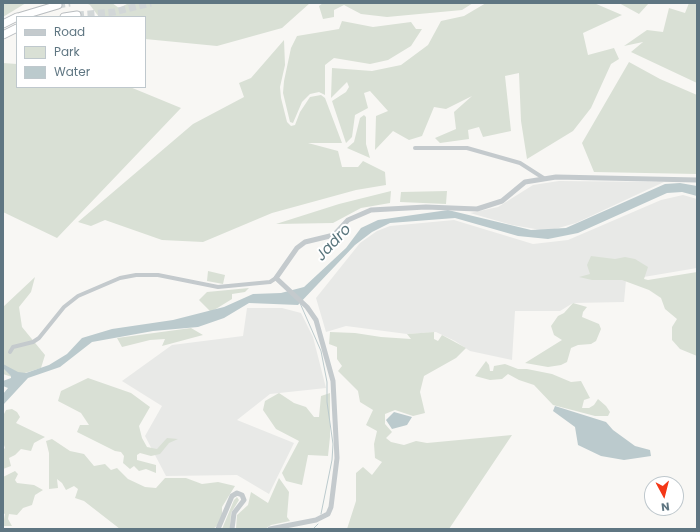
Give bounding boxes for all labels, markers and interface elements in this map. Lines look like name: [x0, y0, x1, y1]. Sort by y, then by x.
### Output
legend: [16, 16, 146, 88]
text: Road: [54, 23, 85, 40]
text: Park: [54, 43, 80, 60]
text: Water: [54, 63, 90, 80]
water label: Jadro: [313, 221, 355, 265]
north arrow: [644, 476, 684, 516]
text: N: [660, 498, 670, 515]

